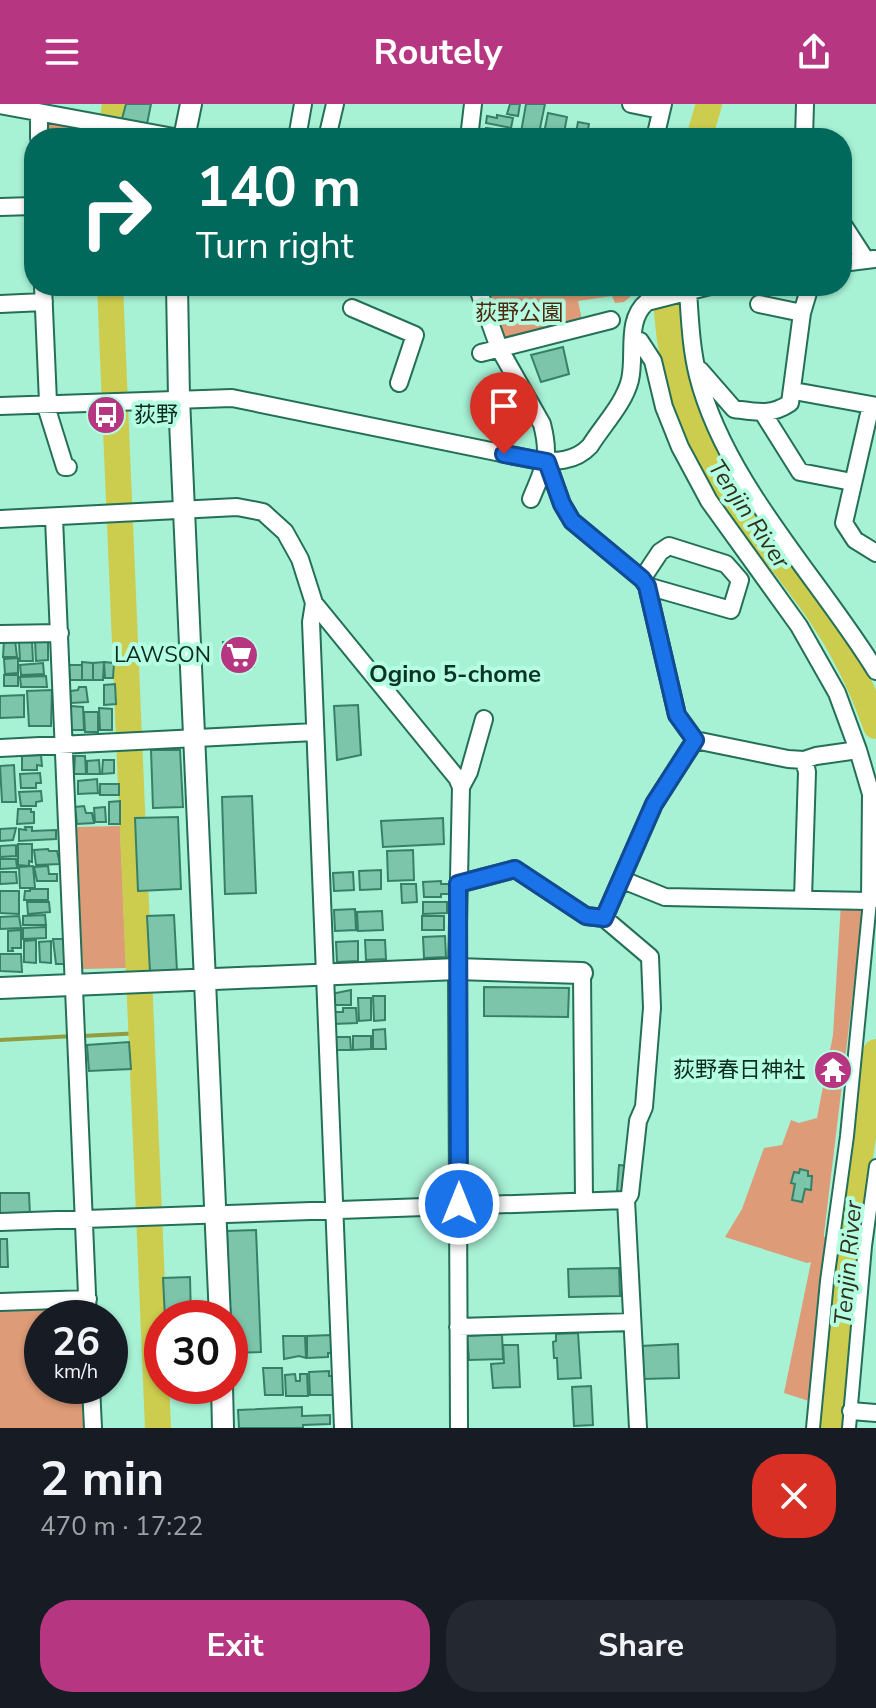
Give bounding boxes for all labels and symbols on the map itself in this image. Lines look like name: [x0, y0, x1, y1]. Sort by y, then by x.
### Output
park label: 荻野公園: [475, 298, 563, 328]
pin: [470, 372, 538, 454]
bus stop icon: 荻野: [85, 394, 127, 436]
place label: 荻野: [134, 400, 178, 430]
water label: Tenjin River: [701, 453, 798, 576]
supermarket icon: LAWSON: [218, 634, 260, 676]
place label: LAWSON: [114, 640, 211, 670]
district label: Ogino 5-chome: [369, 658, 541, 690]
temple icon: 荻野春日神社: [812, 1049, 854, 1091]
place label: 荻野春日神社: [673, 1055, 805, 1085]
position arrow: [417, 1162, 501, 1246]
water label: Tenjin River: [827, 1198, 870, 1327]
speed limit sign: 30: [144, 1300, 248, 1404]

